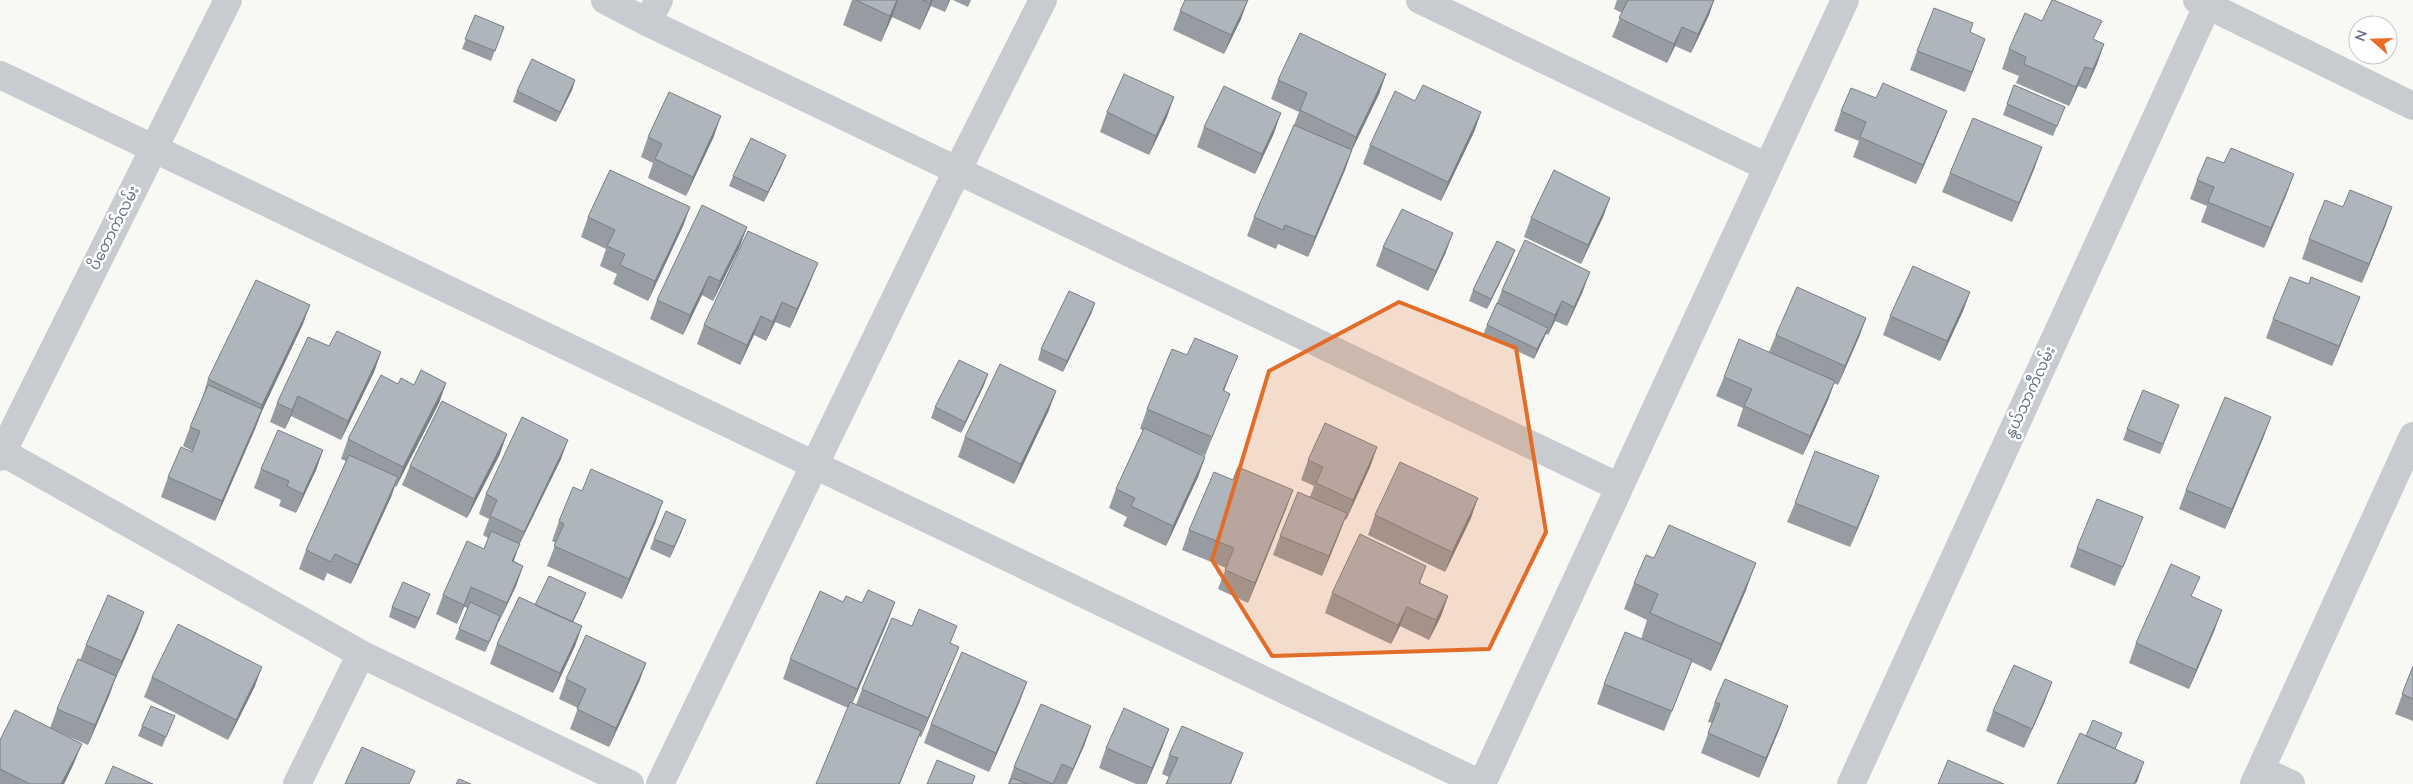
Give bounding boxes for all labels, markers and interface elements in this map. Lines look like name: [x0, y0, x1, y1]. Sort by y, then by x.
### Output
north arrow: [2348, 15, 2398, 65]
text: N: [2351, 28, 2371, 44]
street label: ပိတောက်လမ်း: [84, 182, 143, 273]
street label: နွယ်သာကီလမ်း: [2000, 343, 2061, 442]

